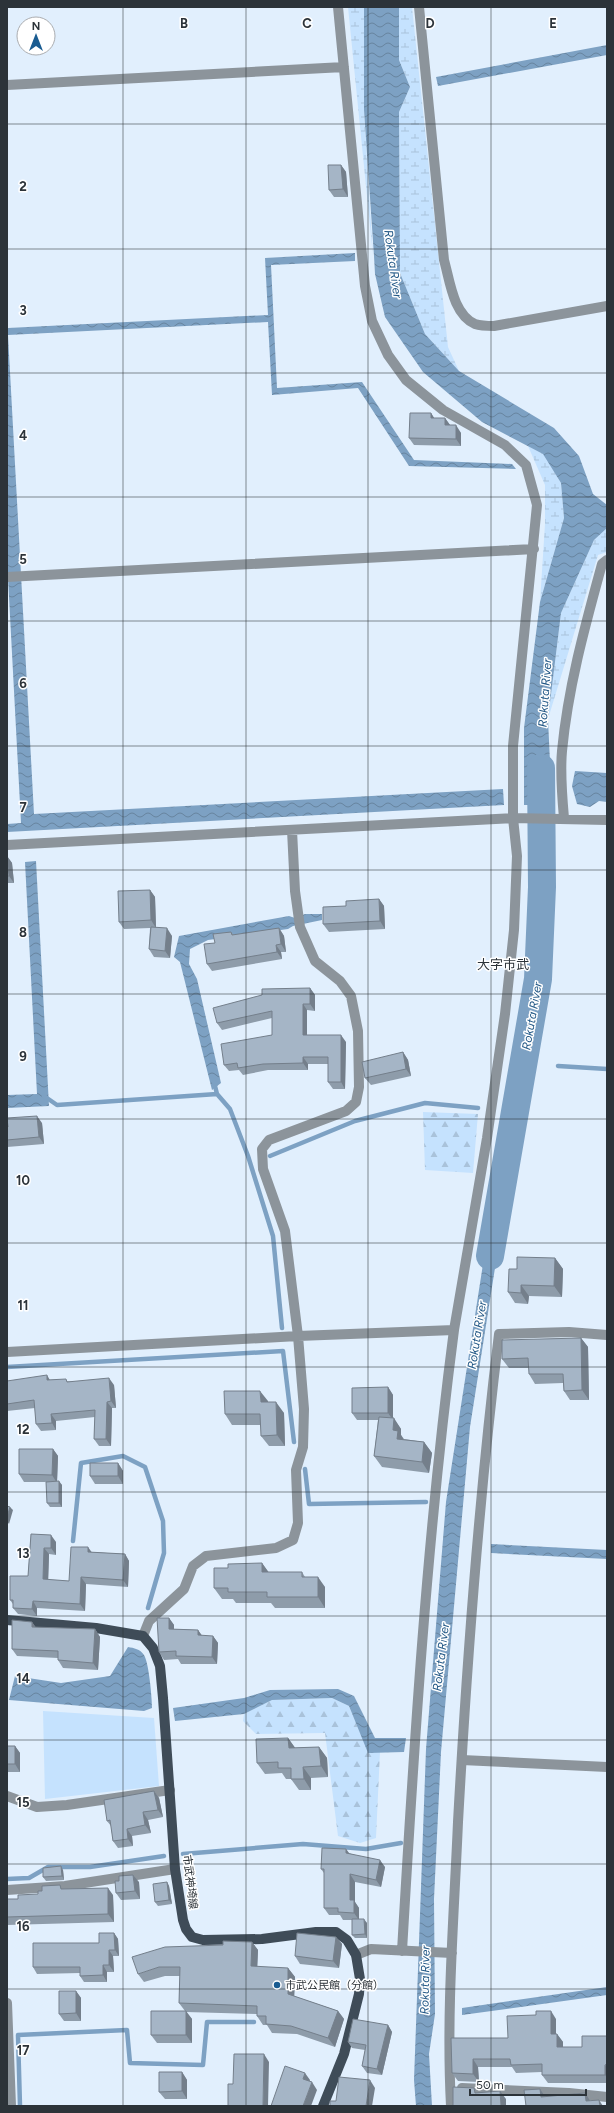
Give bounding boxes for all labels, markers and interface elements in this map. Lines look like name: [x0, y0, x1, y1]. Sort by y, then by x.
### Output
north arrow: [16, 16, 56, 56]
text: B: [180, 16, 188, 31]
text: C: [302, 16, 312, 31]
text: D: [425, 16, 435, 31]
text: E: [549, 16, 557, 31]
text: N: [32, 20, 40, 33]
text: 2: [19, 179, 27, 194]
water label: Rokuta River: [381, 229, 405, 300]
text: 3: [19, 303, 27, 318]
text: 4: [19, 428, 27, 443]
text: 5: [19, 552, 27, 567]
water label: Rokuta River: [536, 657, 554, 728]
text: 6: [19, 676, 27, 691]
text: 7: [19, 800, 27, 815]
text: 8: [19, 925, 27, 940]
district label: 大字市武: [477, 957, 529, 972]
water label: Rokuta River: [519, 980, 545, 1051]
text: 9: [19, 1049, 27, 1064]
text: 10: [16, 1173, 30, 1188]
text: 11: [18, 1298, 28, 1313]
water label: Rokuta River: [465, 1299, 489, 1370]
text: 12: [16, 1422, 30, 1437]
text: 13: [17, 1546, 29, 1561]
water label: Rokuta River: [430, 1621, 452, 1692]
text: 14: [16, 1671, 30, 1686]
text: 15: [16, 1795, 30, 1810]
street label: 市武神埼線: [180, 1854, 200, 1910]
text: 16: [16, 1919, 30, 1934]
water label: Rokuta River: [417, 1945, 433, 2014]
place label: 市武公民館（分館）: [285, 1979, 384, 1992]
marker: 市武公民館（分館）: [272, 1980, 282, 1990]
text: 17: [17, 2043, 29, 2058]
scale bar: [470, 2071, 586, 2097]
text: 50 m: [476, 2078, 504, 2092]

